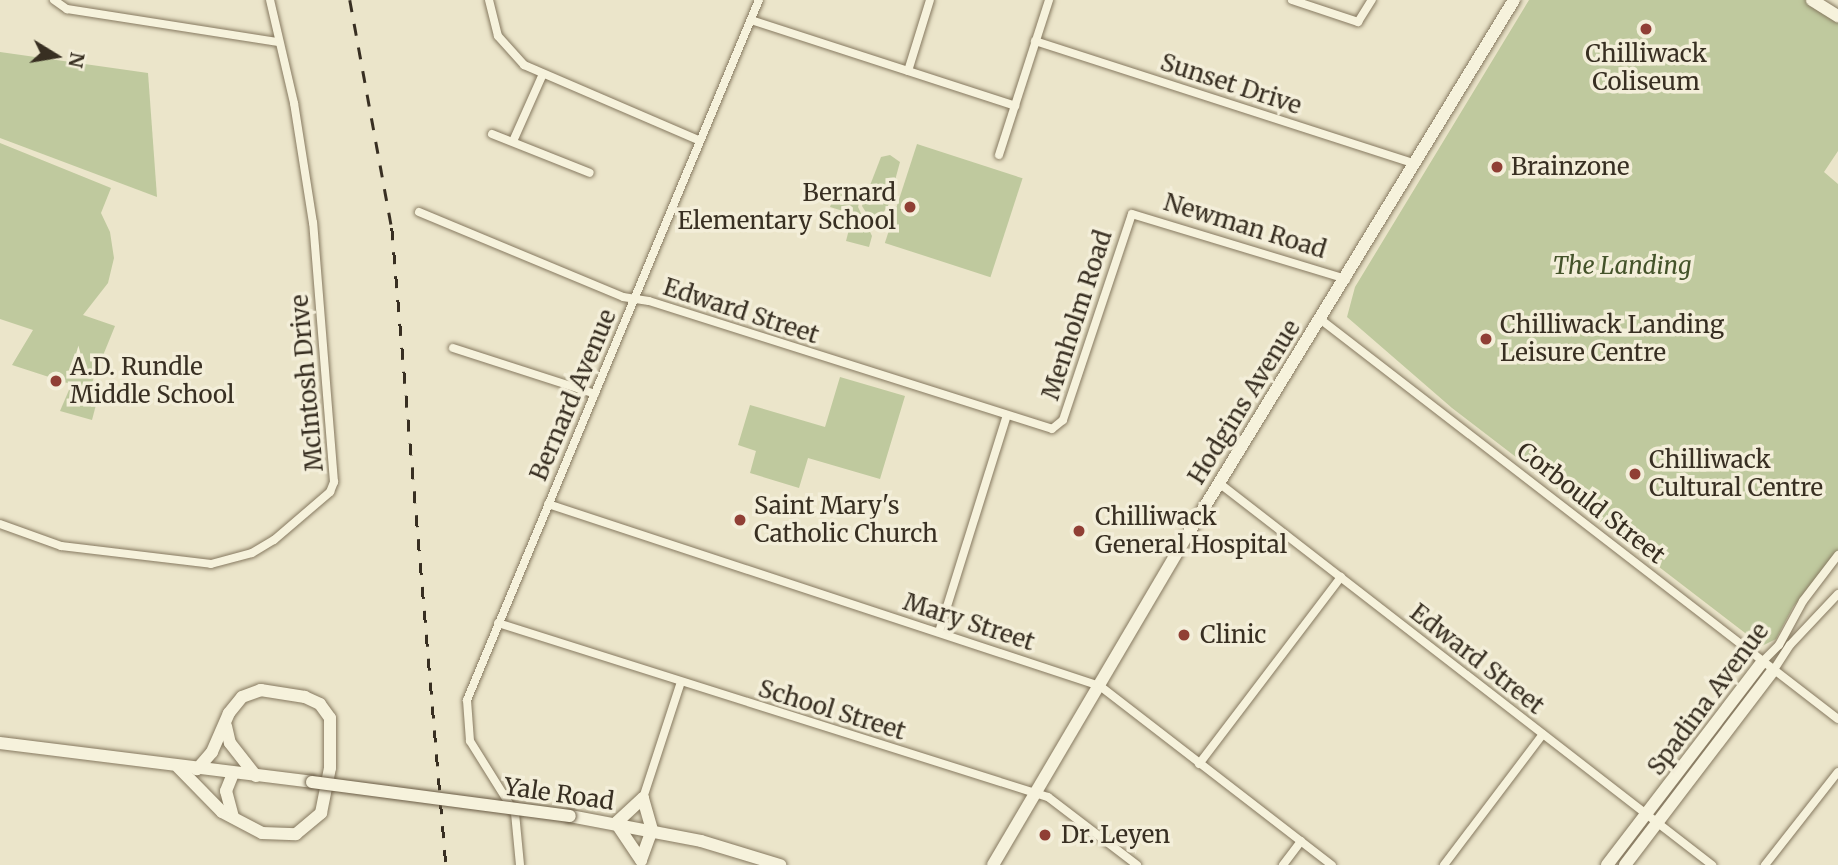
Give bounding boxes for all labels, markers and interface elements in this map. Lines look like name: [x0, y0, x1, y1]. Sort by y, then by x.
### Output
north arrow: [21, 21, 91, 91]
marker: Chilliwack Coliseum: [1638, 21, 1654, 37]
place label: Chilliwack Coliseum: [1585, 40, 1707, 96]
street label: Sunset Drive: [1157, 48, 1305, 120]
text: N: [63, 50, 90, 70]
place label: Brainzone: [1511, 153, 1630, 181]
marker: Brainzone: [1489, 159, 1505, 175]
place label: Bernard Elementary School: [677, 179, 896, 235]
street label: Newman Road: [1160, 188, 1330, 264]
marker: Bernard Elementary School: [902, 199, 918, 215]
street label: Menholm Road: [1036, 226, 1118, 404]
park label: The Landing: [1553, 252, 1691, 280]
street label: Edward Street: [660, 272, 822, 350]
street label: McIntosh Drive: [285, 293, 329, 473]
street label: Bernard Avenue: [524, 305, 622, 485]
place label: Chilliwack Landing Leisure Centre: [1500, 311, 1724, 367]
street label: Hodgins Avenue: [1182, 315, 1306, 489]
marker: Chilliwack Landing Leisure Centre: [1478, 331, 1494, 347]
place label: A.D. Rundle Middle School: [70, 353, 234, 409]
marker: A.D. Rundle Middle School: [48, 373, 64, 389]
street label: Corbould Street: [1511, 436, 1671, 570]
place label: Chilliwack Cultural Centre: [1649, 446, 1823, 502]
marker: Chilliwack Cultural Centre: [1627, 466, 1643, 482]
place label: Saint Mary's Catholic Church: [754, 492, 938, 548]
place label: Chilliwack General Hospital: [1095, 503, 1287, 559]
marker: Saint Mary's Catholic Church: [732, 512, 748, 528]
marker: Chilliwack General Hospital: [1069, 521, 1089, 541]
street label: Mary Street: [900, 587, 1038, 657]
street label: Edward Street: [1404, 598, 1550, 720]
street label: Spadina Avenue: [1641, 617, 1775, 781]
place label: Clinic: [1200, 621, 1266, 649]
marker: Clinic: [1174, 625, 1194, 645]
street label: School Street: [755, 674, 909, 746]
street label: Yale Road: [502, 772, 616, 816]
place label: Dr. Leyen: [1061, 821, 1170, 849]
marker: Dr. Leyen: [1035, 825, 1055, 845]

